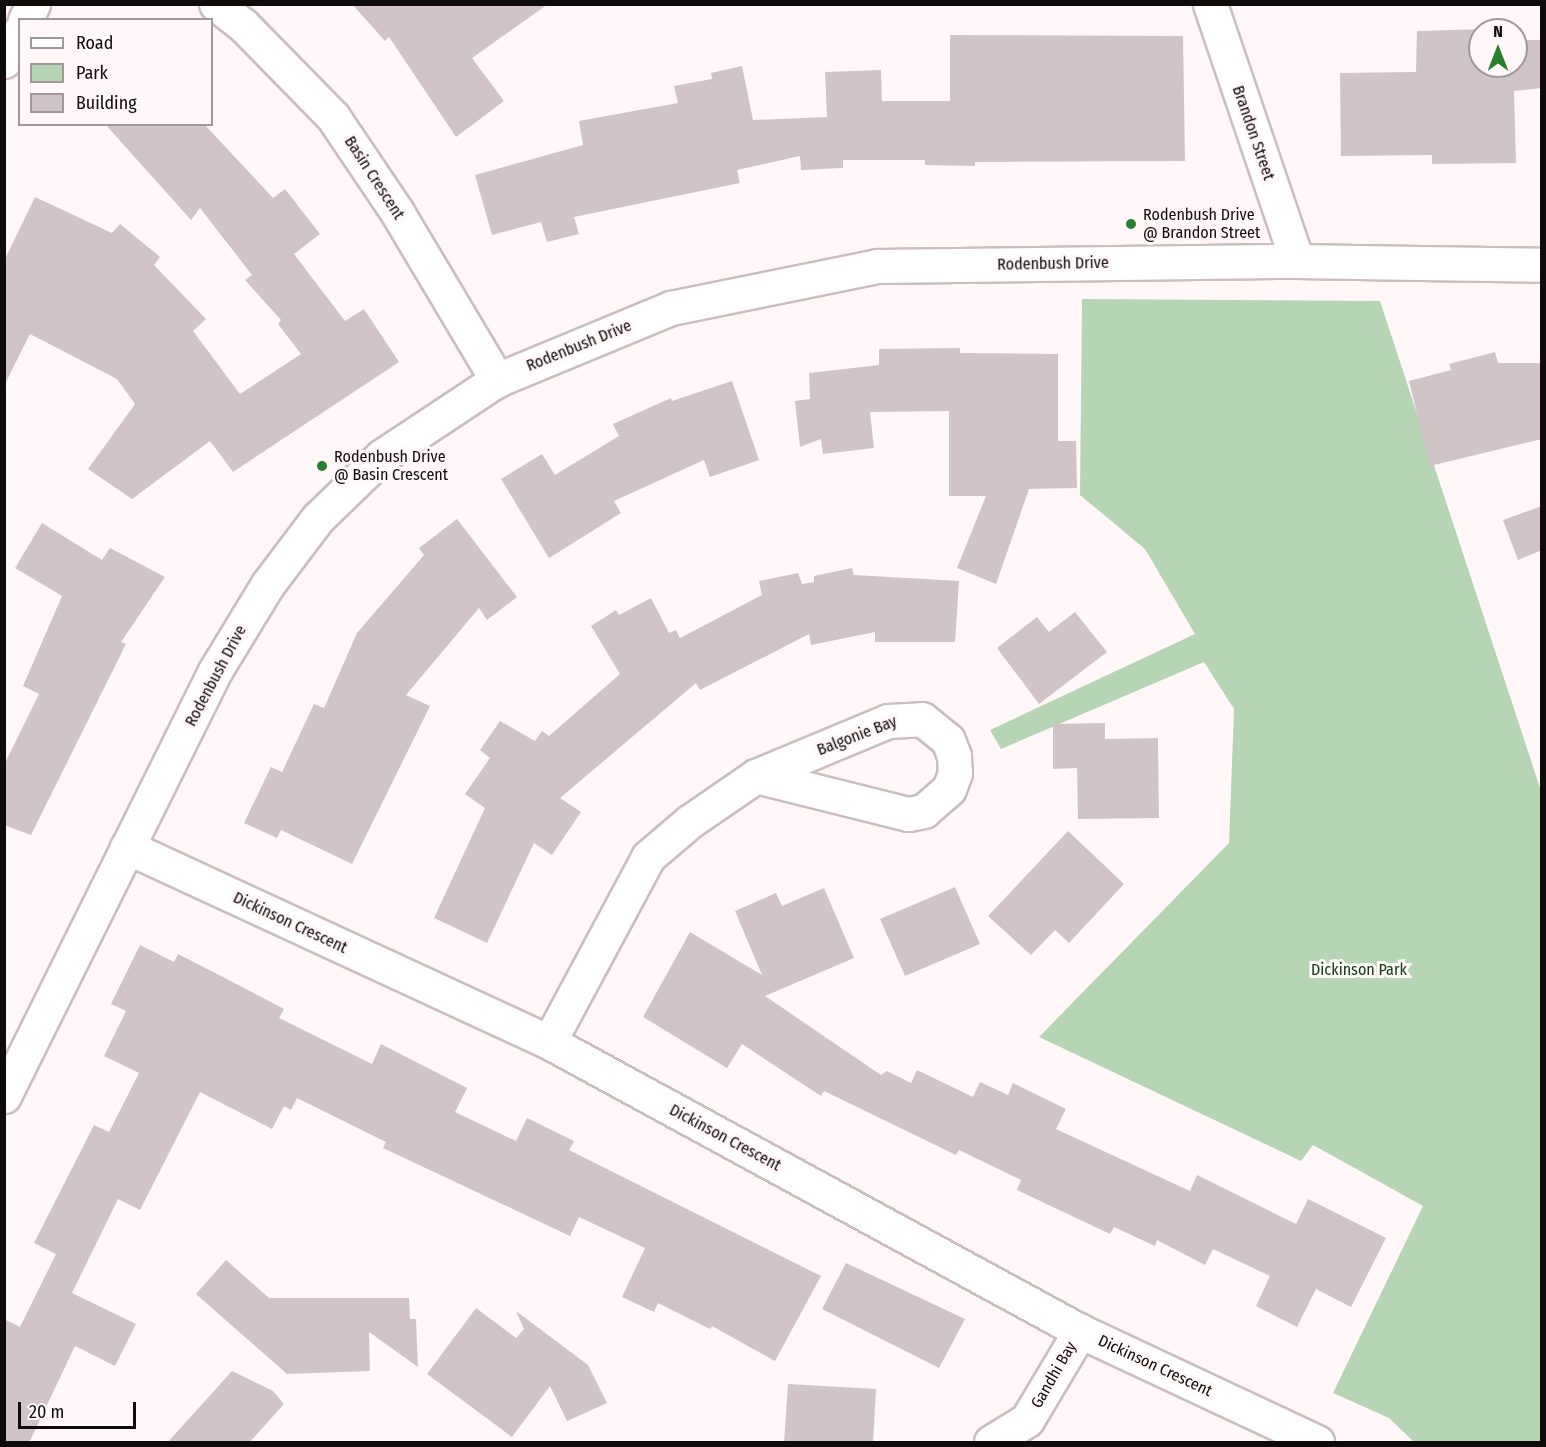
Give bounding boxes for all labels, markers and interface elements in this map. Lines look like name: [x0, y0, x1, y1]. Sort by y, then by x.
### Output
legend: [18, 18, 213, 126]
north arrow: [1468, 18, 1528, 78]
text: N: [1493, 22, 1503, 41]
text: Road: [76, 32, 113, 54]
text: Park: [76, 62, 108, 84]
street label: Brandon Street: [1228, 83, 1278, 183]
text: Building: [76, 92, 137, 114]
street label: Basin Crescent: [340, 133, 408, 223]
place label: Rodenbush Drive @ Brandon Street: [1143, 205, 1260, 243]
marker: Rodenbush Drive @ Brandon Street: [1124, 217, 1138, 231]
street label: Rodenbush Drive: [997, 253, 1109, 275]
street label: Rodenbush Drive: [524, 316, 634, 376]
place label: Rodenbush Drive @ Basin Crescent: [334, 447, 448, 485]
marker: Rodenbush Drive @ Basin Crescent: [315, 459, 329, 473]
street label: Rodenbush Drive: [181, 622, 251, 730]
street label: Balgonie Bay: [814, 712, 900, 760]
street label: Dickinson Crescent: [230, 888, 350, 958]
park label: Dickinson Park: [1311, 960, 1407, 980]
street label: Dickinson Crescent: [666, 1101, 784, 1175]
street label: Dickinson Crescent: [1095, 1331, 1215, 1401]
street label: Gandhi Bay: [1027, 1338, 1081, 1412]
scale bar: [21, 1390, 140, 1428]
text: 20 m: [29, 1401, 64, 1423]

